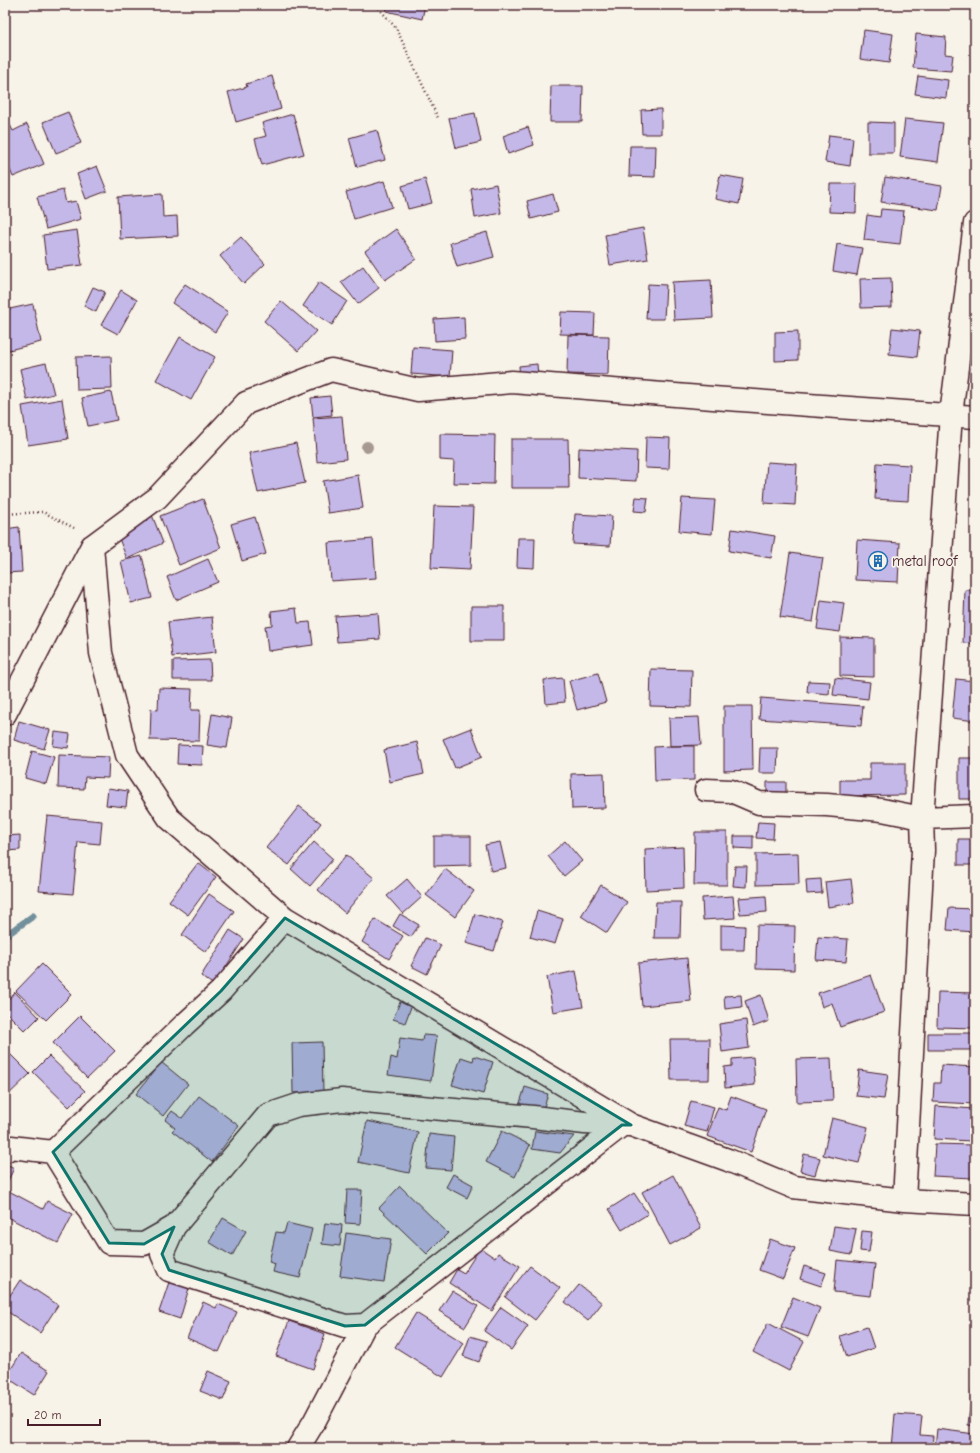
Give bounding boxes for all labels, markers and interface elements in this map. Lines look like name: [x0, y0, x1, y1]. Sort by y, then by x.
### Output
building icon: metal roof: [867, 550, 889, 572]
place label: metal roof: [892, 552, 958, 570]
scale bar: [28, 1401, 100, 1427]
text: 20 m: [34, 1408, 62, 1422]

